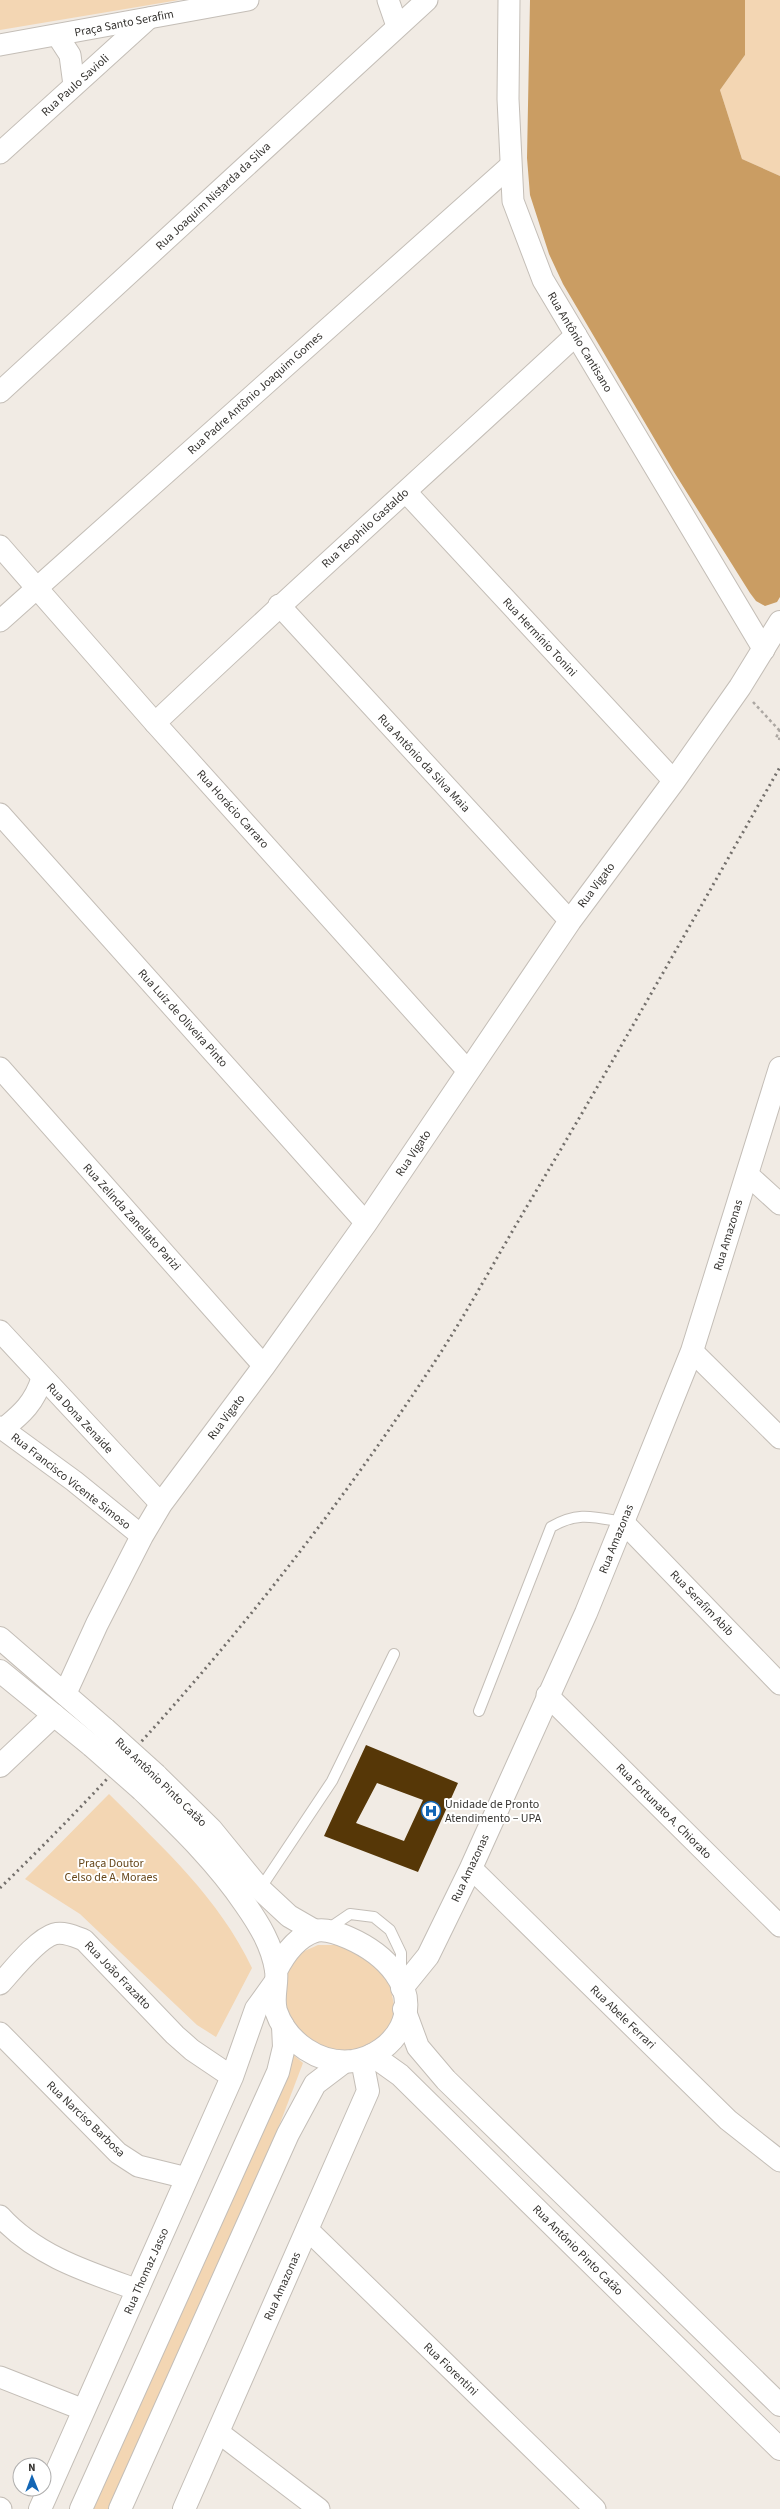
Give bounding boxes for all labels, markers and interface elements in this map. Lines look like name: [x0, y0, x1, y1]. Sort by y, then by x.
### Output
street label: Praça Santo Serafim: [73, 5, 175, 41]
street label: Rua Paulo Savioli: [38, 50, 113, 121]
street label: Rua Joaquim Nistarda da Silva: [152, 138, 275, 254]
street label: Rua Antônio Cantisano: [543, 289, 616, 396]
street label: Rua Padre Antônio Joaquim Gomes: [184, 328, 327, 459]
street label: Rua Teophilo Gastaldo: [318, 484, 413, 572]
street label: Rua Hermínio Tonini: [499, 594, 581, 681]
street label: Rua Antônio da Silva Maia: [373, 710, 474, 816]
street label: Rua Horácio Carraro: [193, 766, 273, 853]
street label: Rua Vigato: [574, 859, 619, 912]
street label: Rua Luiz de Oliveira Pinto: [134, 965, 231, 1071]
street label: Rua Vigato: [392, 1127, 435, 1180]
street label: Rua Zelinda Zanellato Parizi: [79, 1160, 184, 1275]
street label: Rua Amazonas: [710, 1198, 747, 1273]
street label: Rua Dona Zenaide: [42, 1379, 117, 1457]
street label: Rua Vigato: [204, 1391, 249, 1444]
street label: Rua Francisco Vicente Simoso: [7, 1429, 134, 1534]
street label: Rua Amazonas: [595, 1502, 638, 1576]
street label: Rua Serafim Abib: [666, 1567, 738, 1640]
street label: Rua Antônio Pinto Catão: [111, 1734, 210, 1831]
street label: Rua Fortunato A. Chiorato: [612, 1760, 715, 1863]
place label: Unidade de Pronto Atendimento – UPA: [445, 1796, 542, 1827]
hospital icon: Unidade de Pronto Atendimento – UPA: [420, 1800, 442, 1822]
street label: Rua Amazonas: [447, 1831, 494, 1905]
park label: Praça Doutor Celso de A. Moraes: [65, 1855, 157, 1886]
street label: Rua João Frazatto: [80, 1937, 155, 2013]
street label: Rua Abele Ferrari: [586, 1982, 659, 2053]
street label: Rua Narciso Barbosa: [43, 2077, 129, 2161]
street label: Rua Antônio Pinto Catão: [529, 2201, 627, 2299]
street label: Rua Thomaz Jasso: [120, 2225, 173, 2317]
street label: Rua Amazonas: [260, 2249, 305, 2323]
street label: Rua Fiorentini: [419, 2339, 482, 2400]
north arrow: [12, 2457, 52, 2497]
text: N: [28, 2460, 36, 2475]

